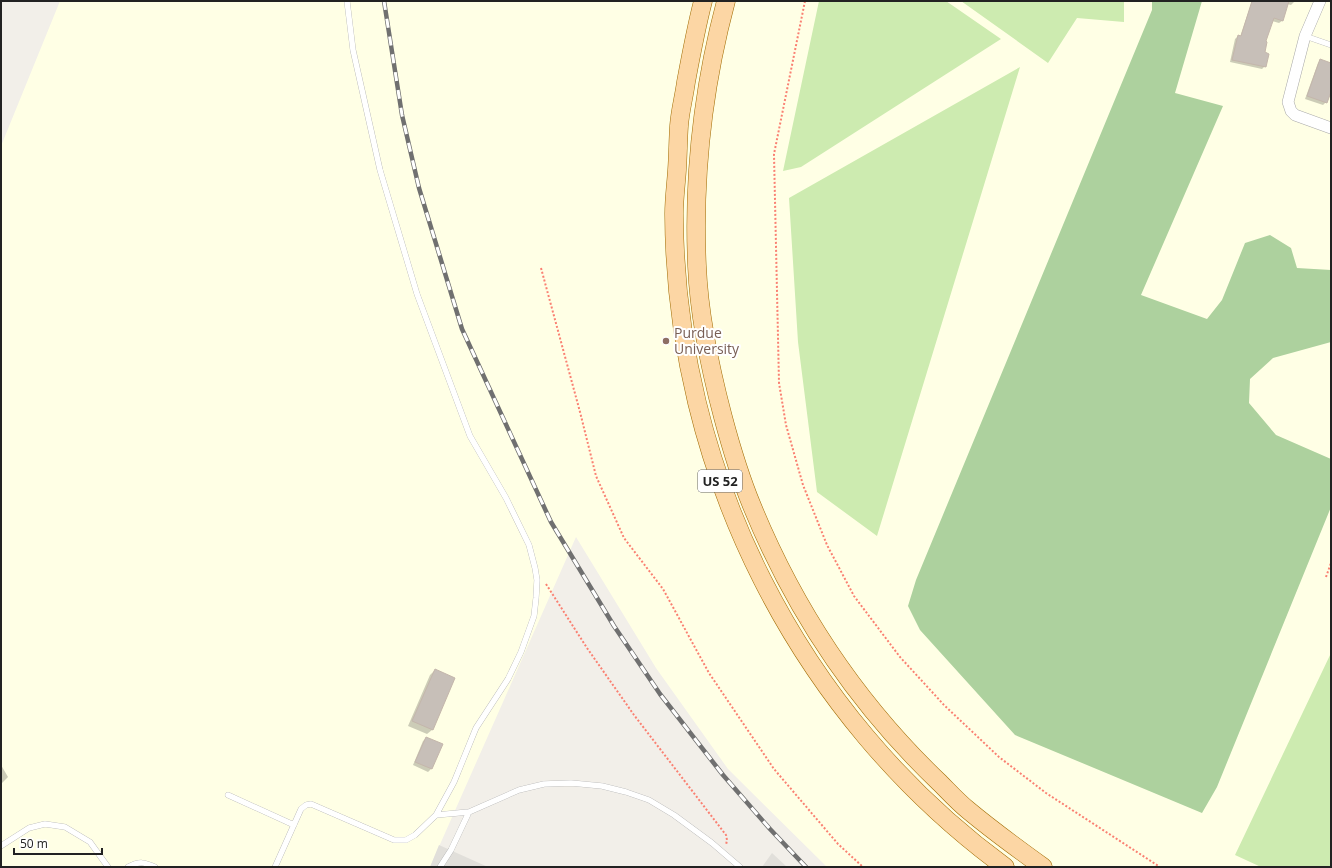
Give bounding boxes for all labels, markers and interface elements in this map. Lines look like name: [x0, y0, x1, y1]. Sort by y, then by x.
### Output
place label: Purdue University: [674, 323, 740, 358]
marker: Purdue University: [661, 336, 671, 346]
road number: US 52: [698, 470, 742, 492]
scale bar: [14, 830, 102, 856]
text: 50 m: [20, 835, 48, 852]

